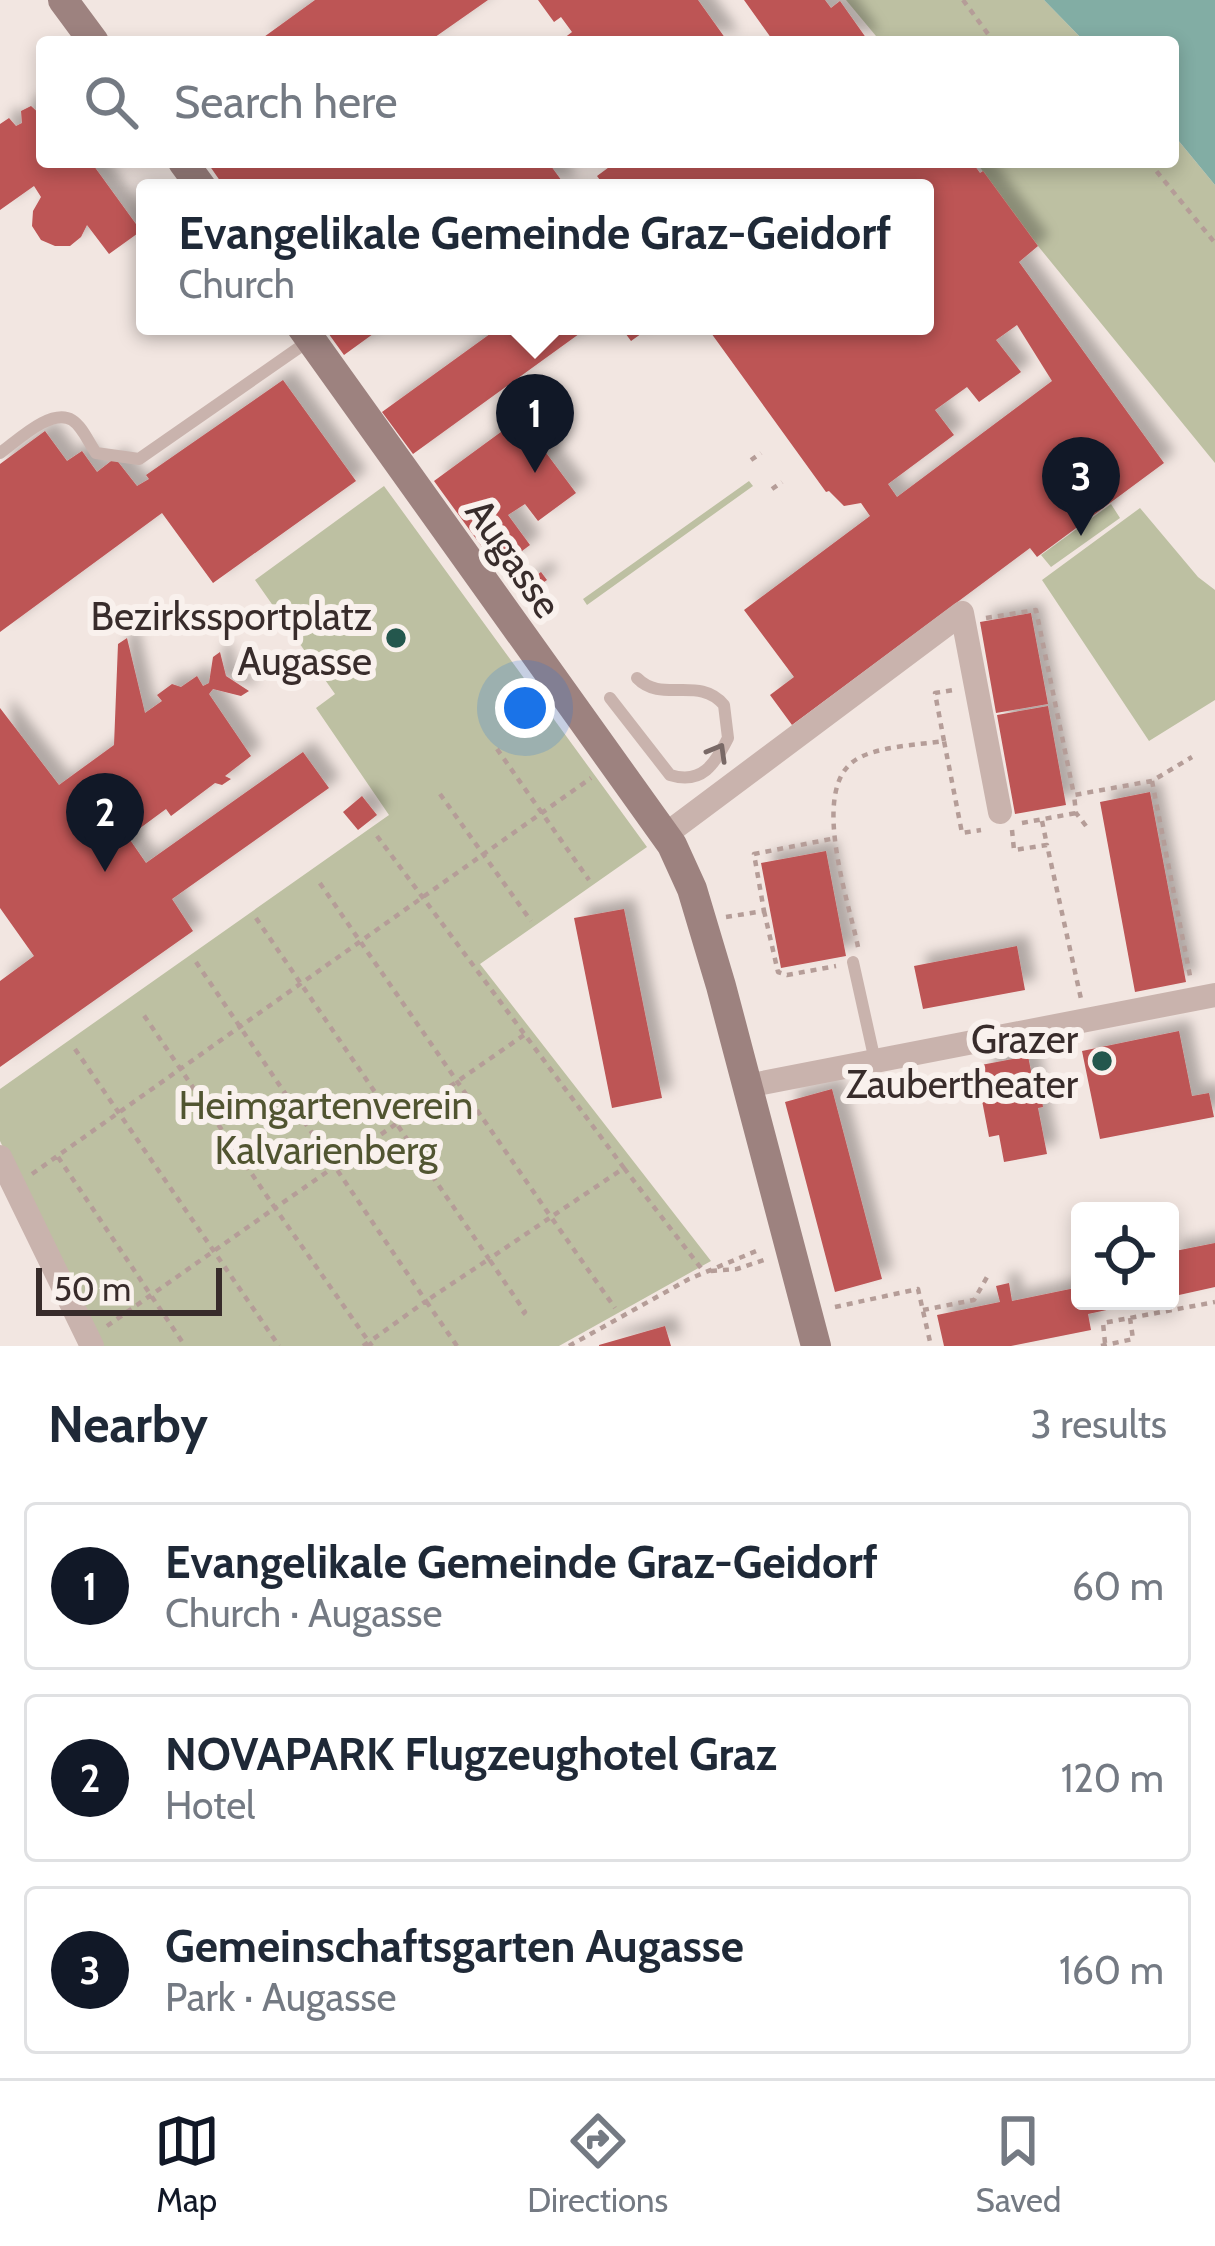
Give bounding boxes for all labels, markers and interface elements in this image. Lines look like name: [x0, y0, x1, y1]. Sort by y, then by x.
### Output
search box: [36, 36, 1179, 168]
icon: search: [78, 69, 144, 135]
text: Search here: [174, 75, 398, 129]
popup: [136, 179, 934, 335]
text: Evangelikale Gemeinde Graz-Geidorf: [179, 206, 891, 260]
text: Church: [179, 260, 295, 308]
pin: 1: [496, 374, 574, 473]
pin: 3: [1042, 437, 1120, 536]
street label: Augasse: [456, 489, 572, 627]
place label: Bezirkssportplatz Augasse: [91, 592, 372, 685]
marker: Bezirkssportplatz Augasse: [383, 625, 409, 651]
your location: [495, 678, 555, 738]
one-way arrow: [704, 743, 727, 765]
pin: 2: [66, 773, 144, 872]
place label: Grazer Zaubertheater: [846, 1015, 1079, 1108]
marker: Grazer Zaubertheater: [1089, 1048, 1115, 1074]
park label: Heimgartenverein Kalvarienberg: [179, 1081, 473, 1174]
map controls: [1071, 1202, 1179, 1310]
button: locate: [1071, 1202, 1179, 1310]
scale bar: [36, 1262, 222, 1315]
text: 50 m: [54, 1269, 131, 1309]
text: Nearby: [48, 1393, 208, 1455]
text: 3 results: [1030, 1400, 1167, 1448]
text: Evangelikale Gemeinde Graz-Geidorf: [165, 1535, 878, 1589]
text: 1: [83, 1562, 97, 1610]
text: 60 m: [1072, 1562, 1164, 1610]
text: Church · Augasse: [165, 1589, 443, 1637]
text: NOVAPARK Flugzeughotel Graz: [165, 1727, 777, 1781]
text: 2: [80, 1754, 100, 1802]
text: 120 m: [1061, 1754, 1164, 1802]
text: Hotel: [165, 1781, 255, 1829]
text: Gemeinschaftsgarten Augasse: [165, 1919, 744, 1973]
text: 3: [79, 1946, 101, 1994]
text: 160 m: [1059, 1946, 1164, 1994]
text: Park · Augasse: [165, 1973, 397, 2021]
tab: Map: [154, 2108, 220, 2220]
tab: Directions: [527, 2108, 668, 2220]
tab: Saved: [976, 2108, 1061, 2220]

